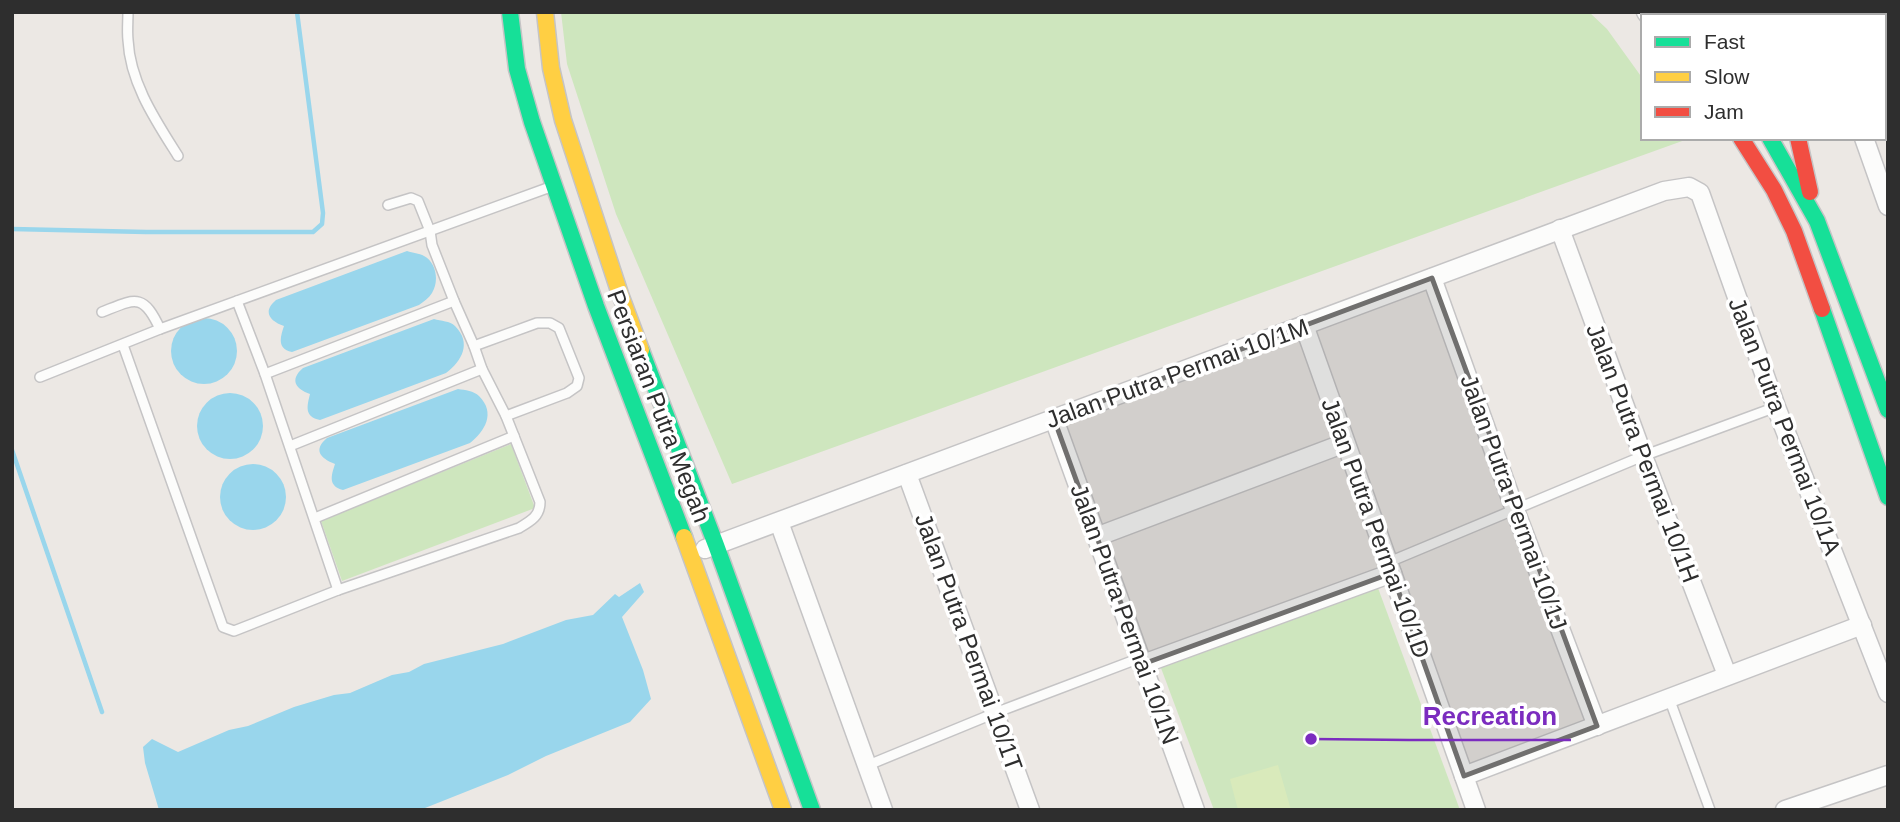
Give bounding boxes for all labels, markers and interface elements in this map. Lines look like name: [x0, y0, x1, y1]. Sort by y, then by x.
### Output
legend: [1641, 14, 1886, 140]
text: Fast: [1704, 30, 1745, 53]
text: Slow: [1704, 65, 1750, 88]
text: Jam: [1704, 100, 1744, 123]
street label: Persiaran Putra Megah: [602, 286, 716, 526]
street label: Jalan Putra Permai 10/1A: [1723, 294, 1847, 558]
street label: Jalan Putra Permai 10/1M: [1042, 313, 1312, 433]
street label: Jalan Putra Permai 10/1H: [1581, 320, 1705, 586]
street label: Jalan Putra Permai 10/1J: [1455, 371, 1573, 633]
street label: Jalan Putra Permai 10/1D: [1316, 394, 1436, 662]
street label: Jalan Putra Permai 10/1N: [1065, 480, 1185, 748]
street label: Jalan Putra Permai 10/1T: [910, 510, 1028, 775]
callout: Recreation: [1409, 693, 1571, 740]
text: Recreation: [1423, 701, 1557, 731]

